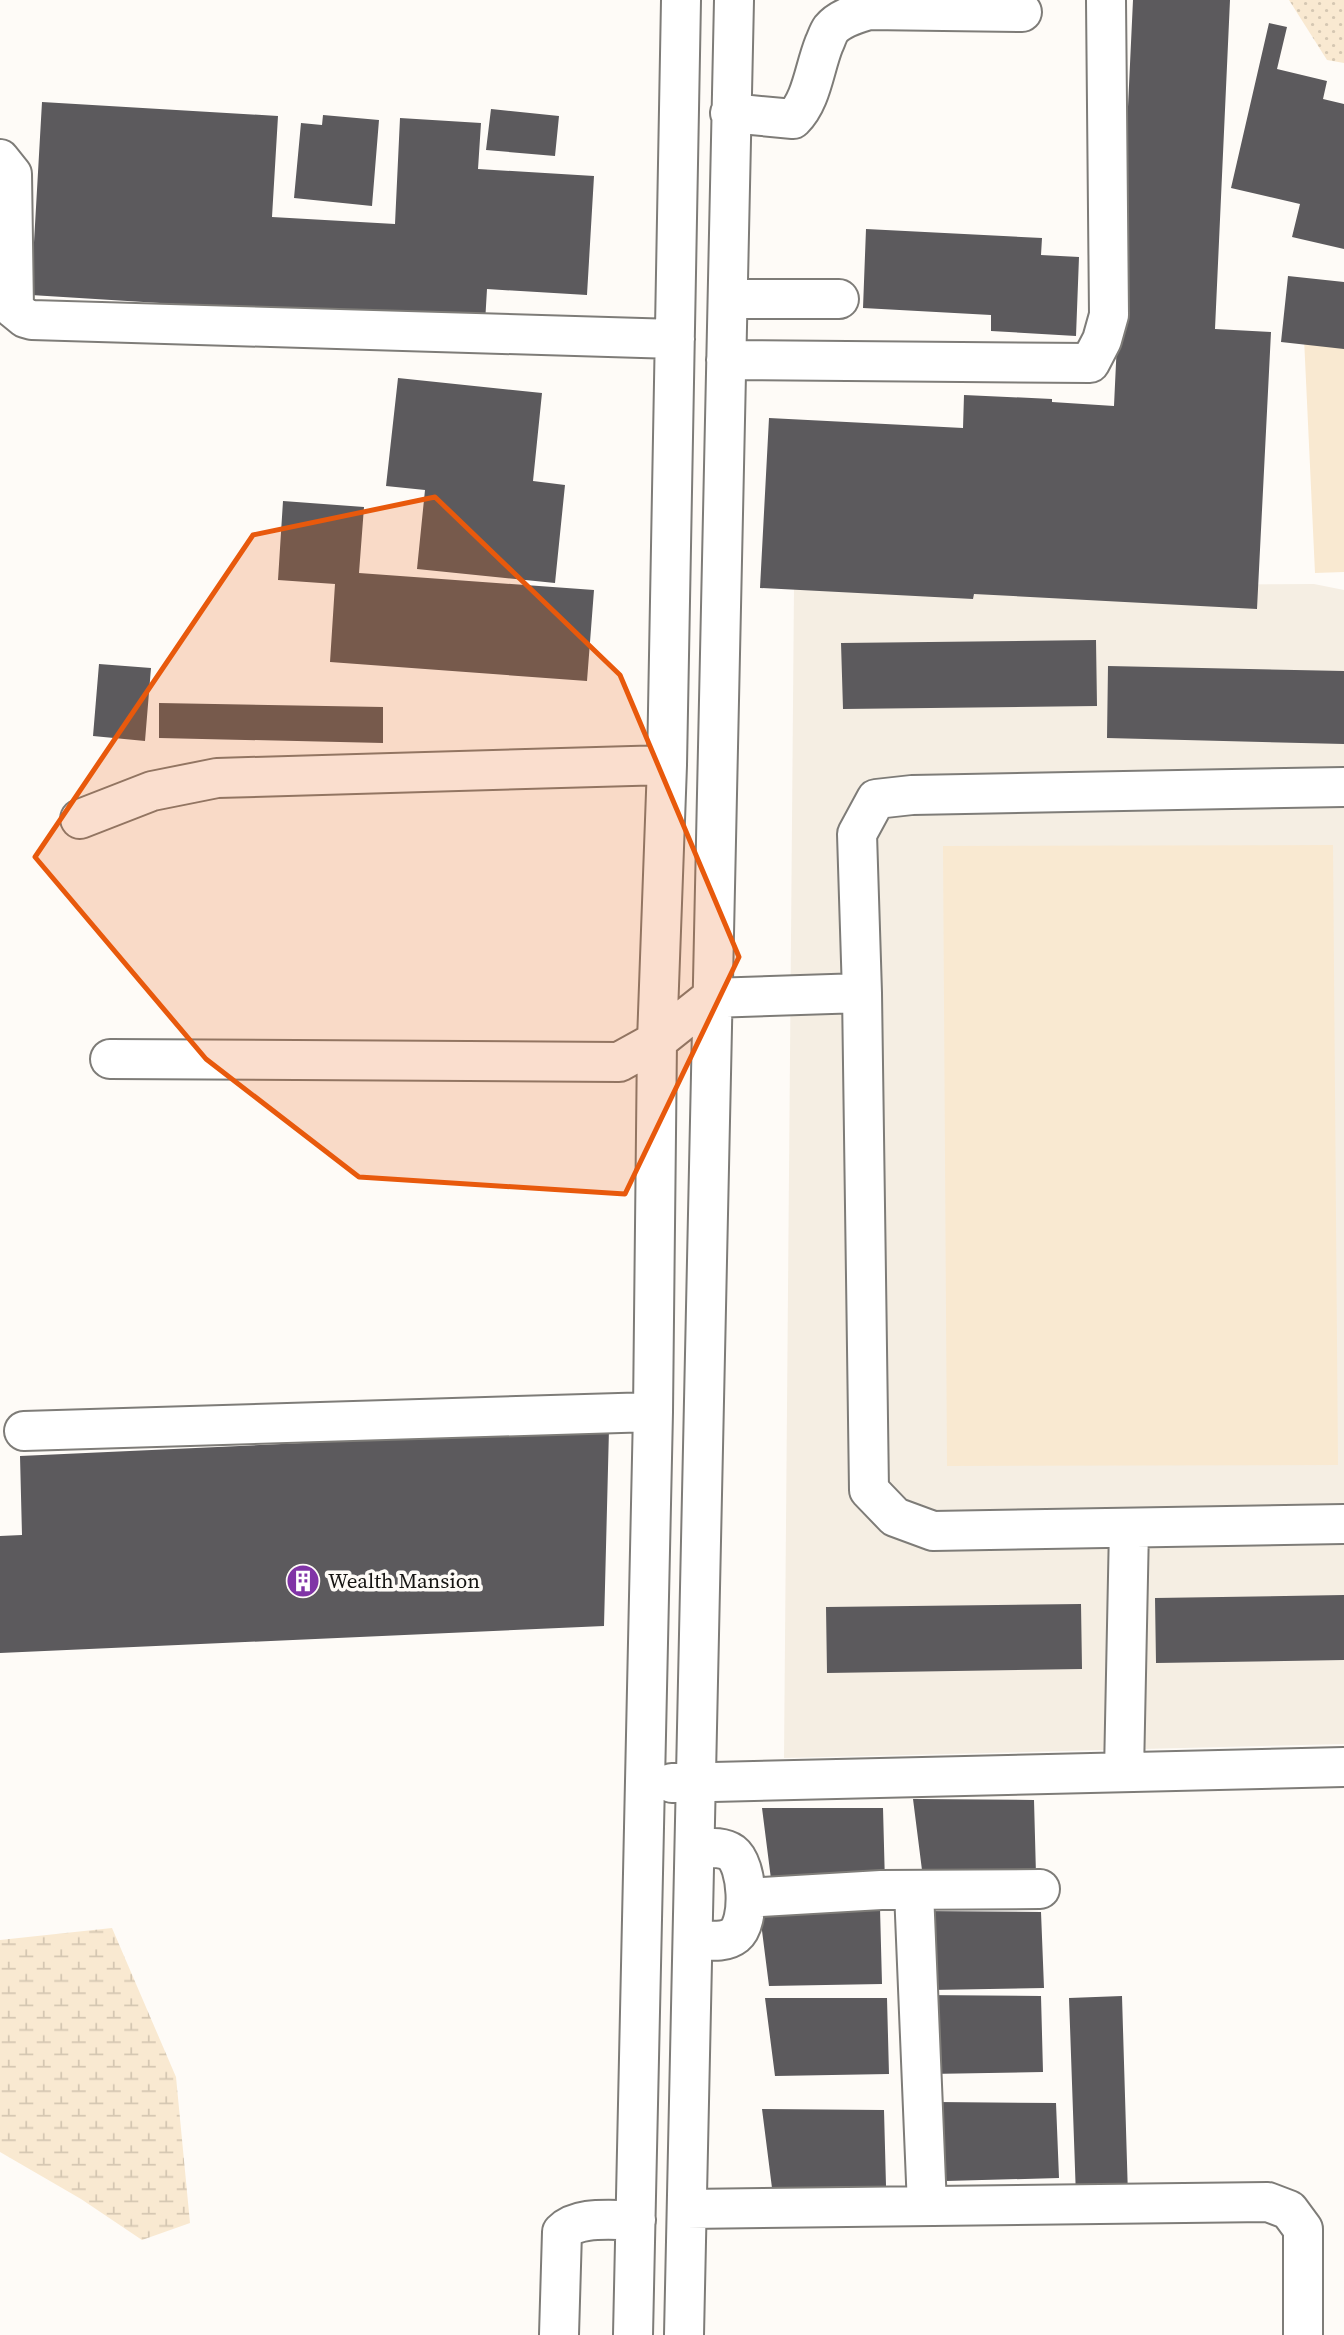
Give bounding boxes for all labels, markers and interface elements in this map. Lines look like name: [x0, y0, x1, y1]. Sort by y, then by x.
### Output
building icon: Wealth Mansion: [284, 1562, 322, 1600]
place label: Wealth Mansion: [328, 1566, 480, 1595]

